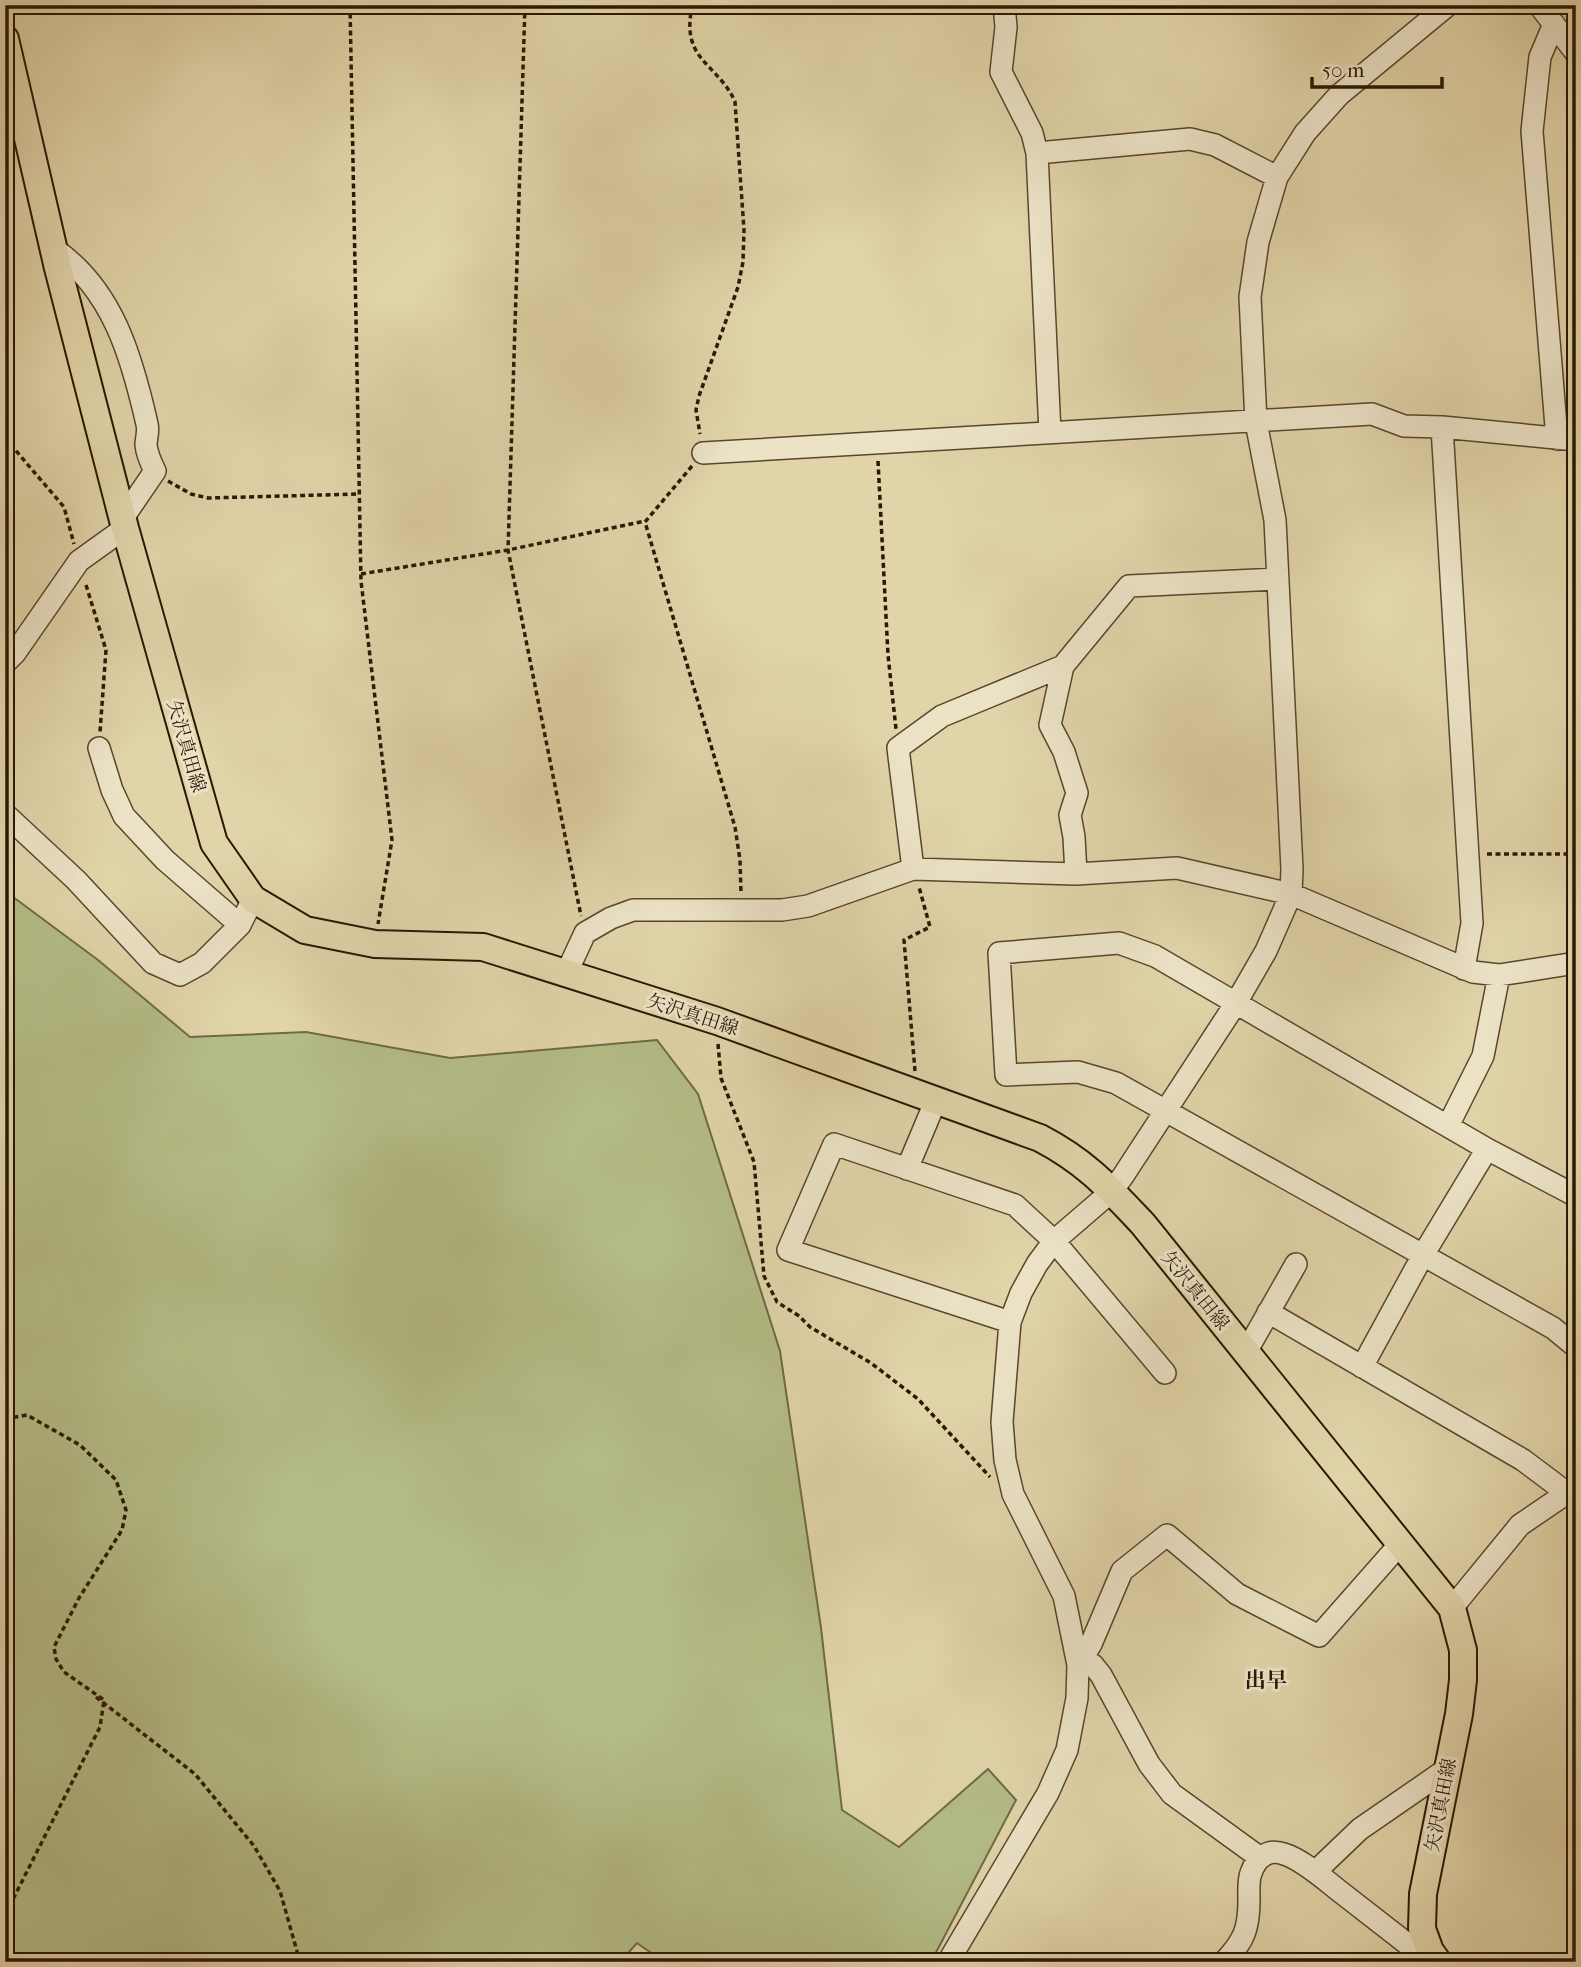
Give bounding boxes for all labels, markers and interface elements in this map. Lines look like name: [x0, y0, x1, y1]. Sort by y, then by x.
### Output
scale bar: [1312, 46, 1441, 90]
text: 50 m: [1322, 58, 1365, 82]
street label: 矢沢真田線: [162, 698, 210, 795]
street label: 矢沢真田線: [644, 990, 741, 1040]
street label: 矢沢真田線: [1157, 1247, 1234, 1334]
district label: 出早: [1245, 1668, 1287, 1692]
street label: 矢沢真田線: [1421, 1756, 1461, 1854]

